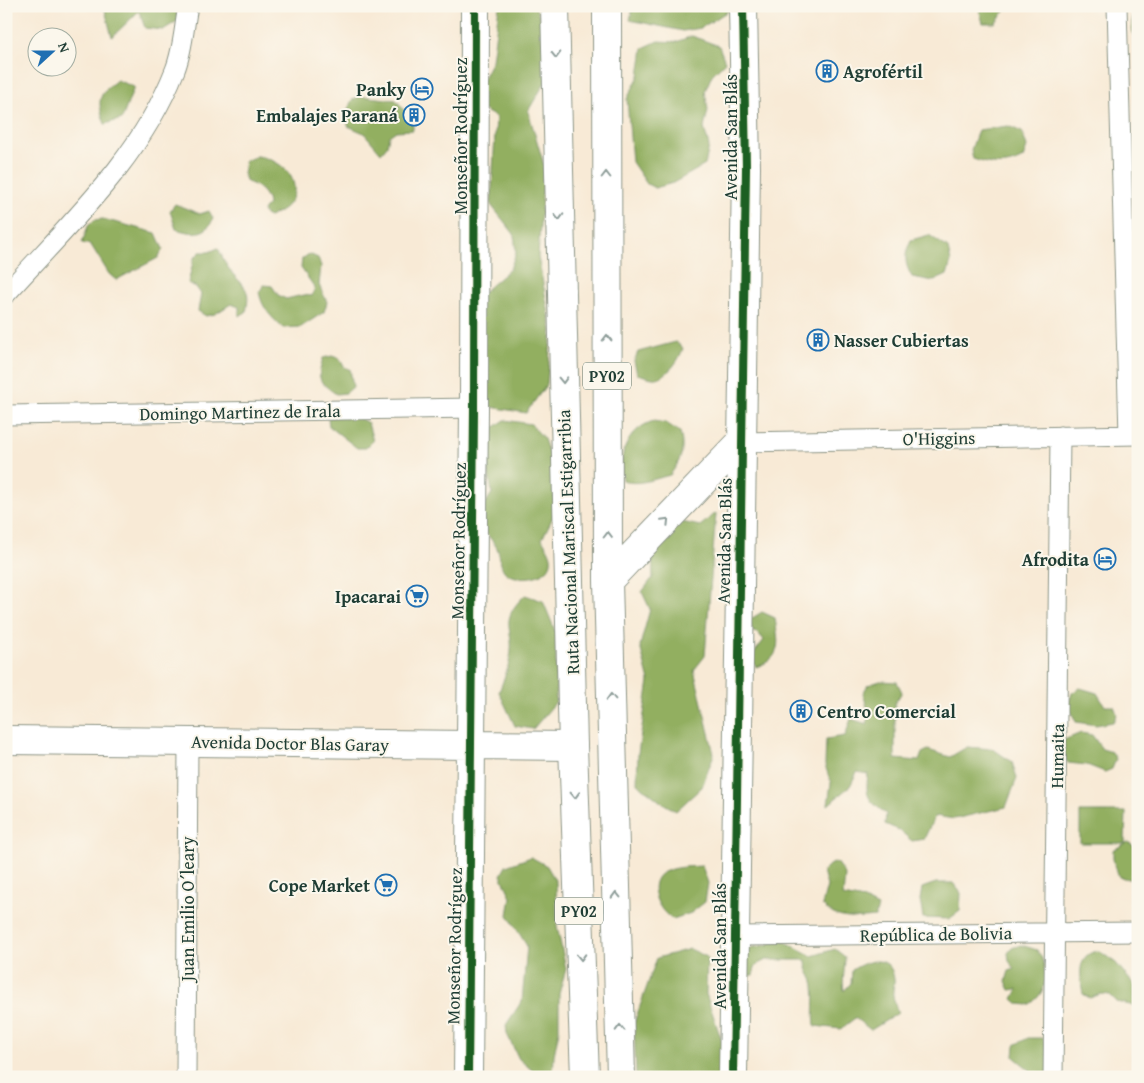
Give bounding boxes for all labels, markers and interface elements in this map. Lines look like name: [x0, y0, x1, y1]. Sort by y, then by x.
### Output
north arrow: [28, 28, 78, 78]
text: N: [53, 39, 75, 56]
one-way arrow: [551, 52, 561, 59]
street label: Monseñor Rodríguez: [447, 57, 474, 214]
place label: Agrofértil: [843, 58, 923, 85]
building icon: Agrofértil: [815, 59, 839, 83]
street label: Avenida San Blás: [717, 74, 744, 200]
place label: Panky: [356, 76, 407, 103]
hotel icon: Panky: [410, 77, 434, 101]
place label: Embalajes Paraná: [256, 102, 399, 129]
building icon: Embalajes Paraná: [402, 103, 426, 127]
one-way arrow: [601, 171, 611, 178]
one-way arrow: [554, 214, 564, 222]
place label: Nasser Cubiertas: [834, 327, 969, 354]
building icon: Nasser Cubiertas: [806, 328, 830, 352]
one-way arrow: [602, 333, 612, 341]
road number: PY02: [583, 362, 631, 390]
one-way arrow: [558, 376, 568, 384]
street label: Domingo Martinez de Irala: [139, 397, 341, 427]
street label: Ruta Nacional Mariscal Estigarribia: [550, 408, 586, 675]
street label: O'Higgins: [902, 424, 976, 452]
street label: Monseñor Rodríguez: [443, 462, 473, 620]
street label: Avenida San Blás: [709, 478, 739, 604]
one-way arrow: [660, 517, 669, 526]
one-way arrow: [603, 531, 613, 538]
place label: Afrodita: [1022, 546, 1090, 573]
hotel icon: Afrodita: [1093, 547, 1117, 571]
place label: Ipacarai: [335, 583, 401, 610]
supermarket icon: Ipacarai: [405, 584, 429, 608]
one-way arrow: [606, 693, 617, 701]
place label: Centro Comercial: [817, 698, 956, 725]
building icon: Centro Comercial: [789, 699, 813, 723]
street label: Humaita: [1043, 723, 1071, 789]
street label: Avenida Doctor Blas Garay: [191, 728, 389, 758]
one-way arrow: [570, 791, 580, 799]
street label: Juan Emilio O´leary: [174, 836, 201, 984]
street label: Monseñor Rodríguez: [439, 867, 469, 1025]
place label: Cope Market: [269, 872, 370, 899]
supermarket icon: Cope Market: [374, 873, 398, 897]
street label: Avenida San Blás: [706, 883, 733, 1009]
one-way arrow: [611, 890, 622, 898]
road number: PY02: [555, 898, 603, 924]
street label: República de Bolivia: [860, 919, 1013, 949]
one-way arrow: [576, 954, 586, 961]
one-way arrow: [615, 1024, 625, 1032]

